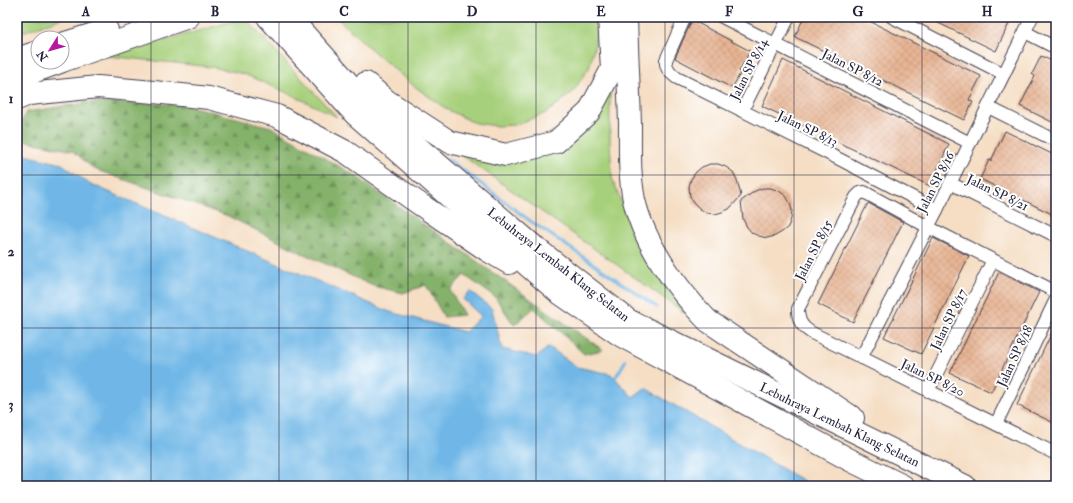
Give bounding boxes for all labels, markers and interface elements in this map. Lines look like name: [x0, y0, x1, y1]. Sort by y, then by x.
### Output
text: A: [81, 4, 91, 20]
text: B: [211, 4, 219, 20]
text: C: [339, 4, 349, 20]
text: D: [467, 4, 478, 20]
text: E: [596, 4, 606, 20]
text: F: [725, 4, 734, 20]
text: G: [853, 4, 864, 20]
text: H: [982, 4, 993, 20]
north arrow: [30, 30, 70, 70]
street label: Jalan SP 8/14: [726, 35, 772, 104]
street label: Jalan SP 8/12: [818, 45, 886, 90]
text: N: [34, 47, 51, 64]
text: 1: [9, 91, 14, 107]
street label: Jalan SP 8/13: [774, 107, 840, 150]
street label: Jalan SP 8/16: [913, 148, 959, 217]
street label: Jalan SP 8/21: [963, 171, 1031, 215]
street label: Lebuhraya Lembah Klang Selatan: [484, 204, 633, 326]
street label: Jalan SP 8/15: [791, 217, 836, 284]
text: 2: [8, 244, 15, 260]
street label: Jalan SP 8/17: [927, 286, 971, 354]
street label: Jalan SP 8/18: [993, 323, 1036, 391]
street label: Jalan SP 8/20: [897, 355, 967, 400]
street label: Lebuhraya Lembah Klang Selatan: [757, 379, 922, 472]
text: 3: [9, 397, 14, 413]

